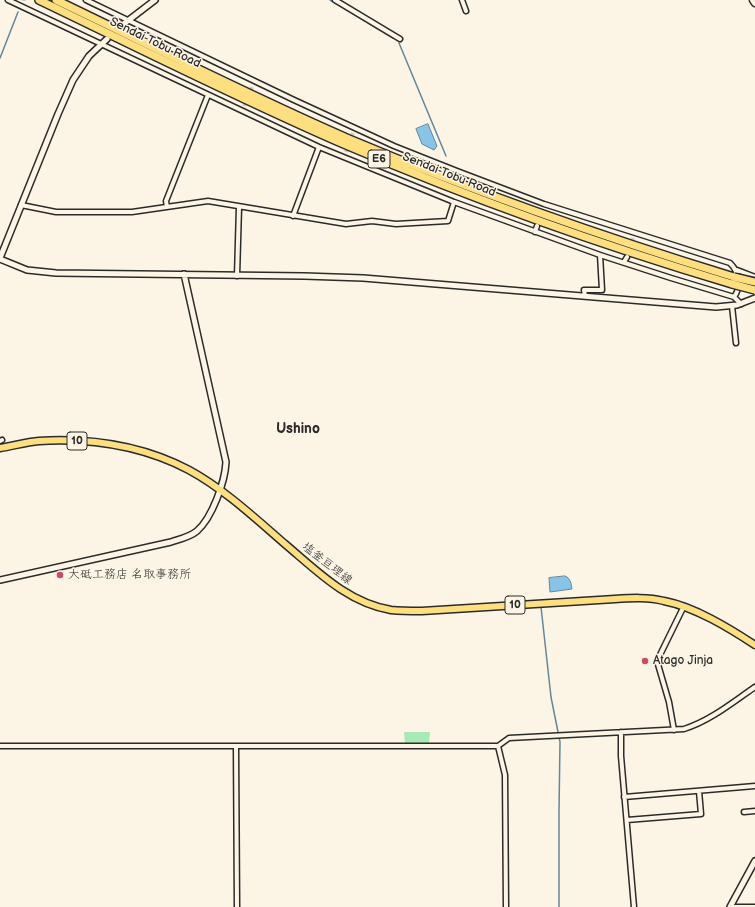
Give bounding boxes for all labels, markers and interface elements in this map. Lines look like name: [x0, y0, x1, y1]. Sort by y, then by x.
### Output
street label: Sendai-Tobu Road: [107, 15, 203, 71]
road number: E6: [368, 150, 390, 168]
street label: Sendai-Tobu Road: [400, 150, 498, 200]
district label: Ushino: [276, 421, 320, 437]
road number: 10: [67, 432, 87, 450]
street label: 塩釜亘理線: [299, 540, 355, 588]
place label: 大砥工務店 名取事務所: [68, 568, 191, 582]
marker: 大砥工務店 名取事務所: [55, 570, 65, 580]
road number: 10: [505, 596, 525, 614]
place label: Atago Jinja: [653, 654, 713, 668]
marker: Atago Jinja: [640, 656, 650, 666]

